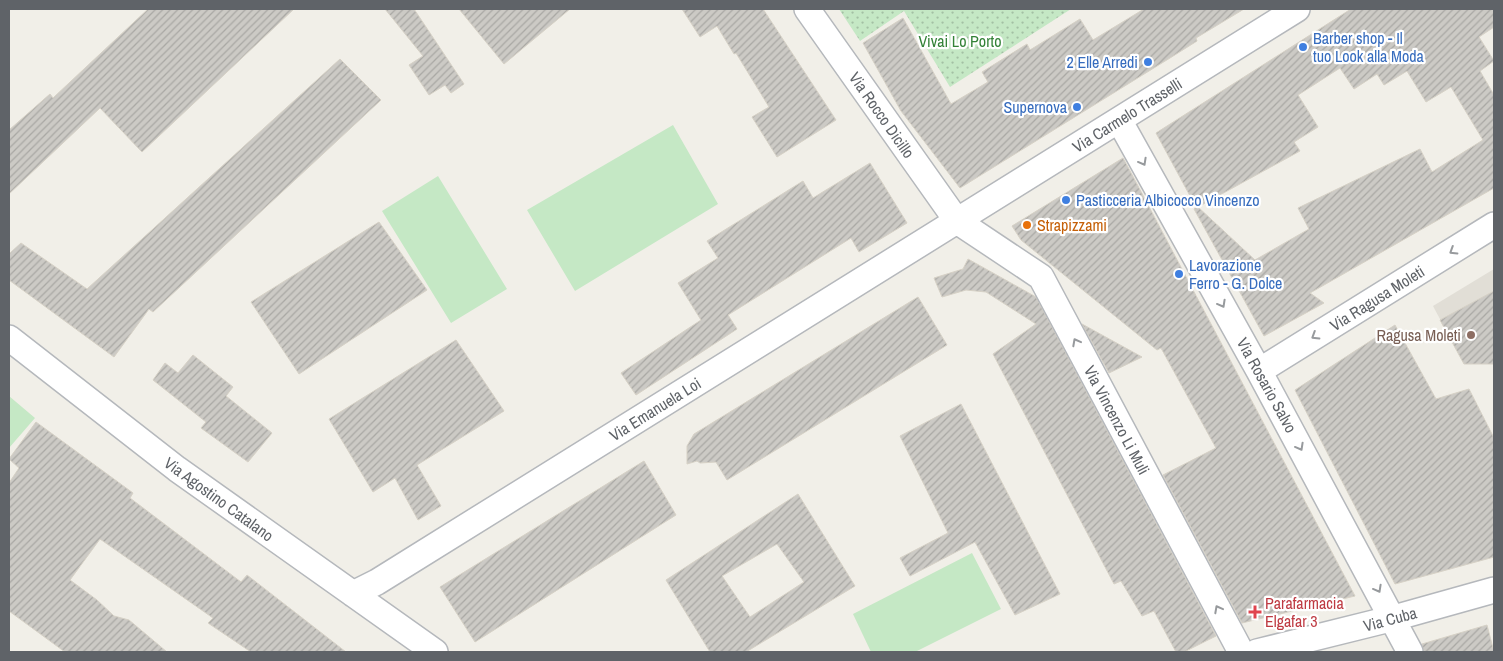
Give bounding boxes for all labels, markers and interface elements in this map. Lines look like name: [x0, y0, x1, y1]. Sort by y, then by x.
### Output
place label: Barber shop - Il tuo Look alla Moda: [1313, 27, 1425, 67]
park label: Vivai Lo Porto: [919, 30, 1001, 52]
marker: Barber shop - Il tuo Look alla Moda: [1297, 41, 1309, 53]
place label: 2 Elle Arredi: [1067, 51, 1138, 73]
marker: 2 Elle Arredi: [1142, 56, 1154, 68]
street label: Via Rocco Dicillo: [844, 68, 920, 162]
street label: Via Carmelo Trasselli: [1068, 72, 1186, 158]
place label: Supernova: [1004, 96, 1068, 118]
marker: Supernova: [1071, 101, 1083, 113]
one-way arrow: [1137, 157, 1147, 166]
place label: Pasticceria Albicocco Vincenzo: [1076, 189, 1260, 211]
marker: Pasticceria Albicocco Vincenzo: [1060, 194, 1072, 206]
place label: Strapizzami: [1037, 214, 1107, 236]
marker: Strapizzami: [1021, 219, 1033, 231]
one-way arrow: [1449, 245, 1458, 254]
place label: Lavorazione Ferro - G. Dolce: [1189, 254, 1282, 294]
street label: Via Ragusa Moleti: [1326, 261, 1428, 335]
marker: Lavorazione Ferro - G. Dolce: [1173, 268, 1185, 280]
one-way arrow: [1216, 299, 1226, 308]
place label: Ragusa Moleti: [1376, 325, 1461, 345]
marker: Ragusa Moleti: [1465, 329, 1477, 341]
one-way arrow: [1311, 330, 1320, 340]
street label: Via Rosario Salvo: [1232, 334, 1302, 436]
one-way arrow: [1072, 339, 1082, 348]
street label: Via Vincenzo Li Muli: [1079, 362, 1155, 478]
street label: Via Emanuela Loi: [605, 372, 705, 446]
one-way arrow: [1294, 441, 1304, 450]
street label: Via Agostino Catalano: [160, 452, 278, 546]
one-way arrow: [1372, 584, 1382, 593]
place label: Parafarmacia Elgafar 3: [1265, 592, 1344, 632]
street label: Via Cuba: [1361, 601, 1420, 637]
one-way arrow: [1214, 606, 1224, 615]
marker: Parafarmacia Elgafar 3: [1249, 606, 1261, 618]

